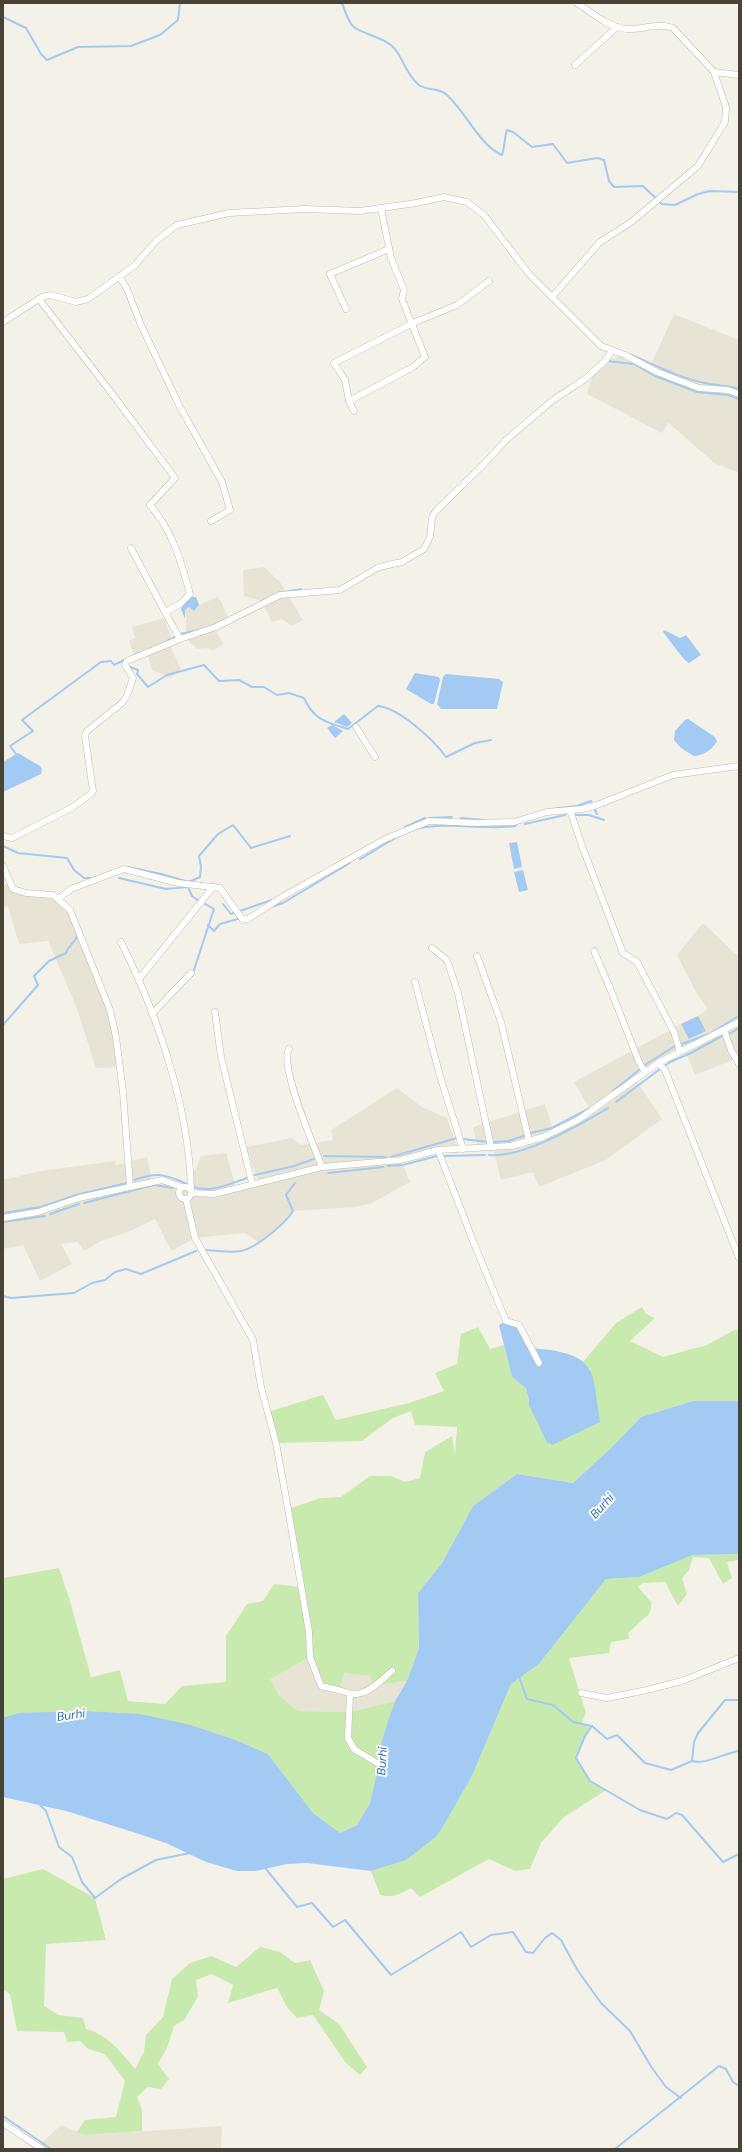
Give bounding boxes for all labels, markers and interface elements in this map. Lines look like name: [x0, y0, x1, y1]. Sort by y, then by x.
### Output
water label: Burhi: [587, 1489, 618, 1522]
water label: Burhi: [56, 1705, 87, 1725]
water label: Burhi: [373, 1745, 391, 1776]

